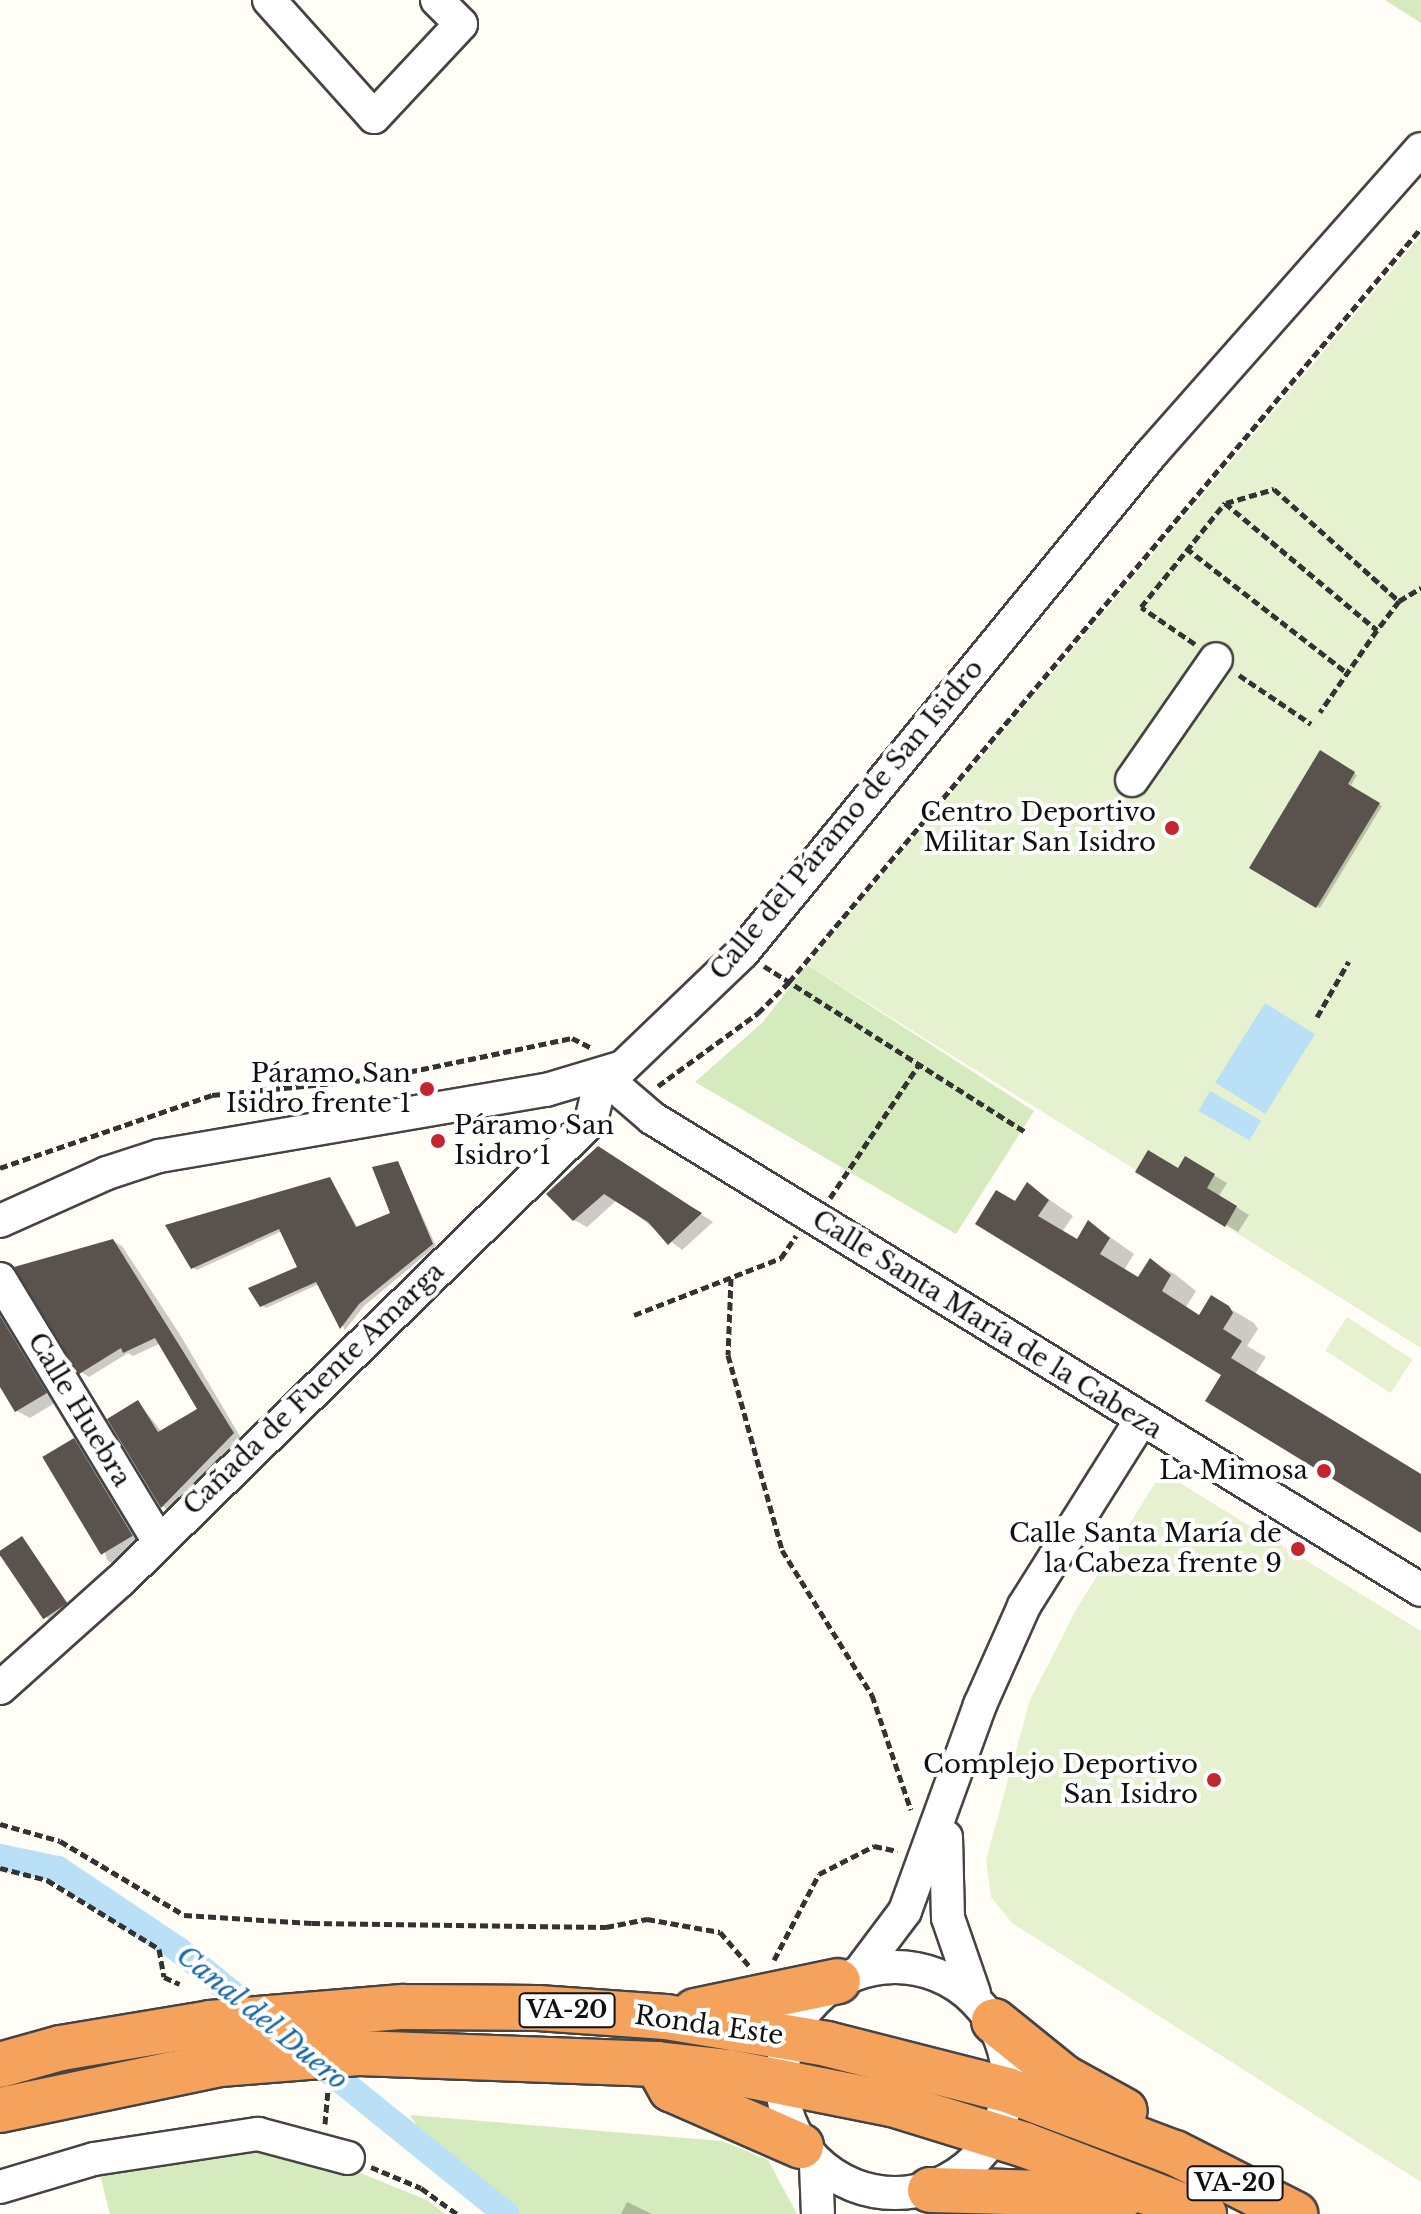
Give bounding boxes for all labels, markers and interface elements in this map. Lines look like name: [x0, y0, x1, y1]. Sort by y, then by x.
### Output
street label: Calle del Páramo de San Isidro: [704, 654, 990, 986]
place label: Centro Deportivo Militar San Isidro: [920, 797, 1156, 858]
marker: Centro Deportivo Militar San Isidro: [1163, 819, 1181, 837]
place label: Páramo San Isidro frente 1: [226, 1058, 411, 1120]
marker: Páramo San Isidro frente 1: [418, 1080, 436, 1098]
place label: Páramo San Isidro 1: [454, 1110, 614, 1172]
marker: Páramo San Isidro 1: [429, 1132, 447, 1150]
street label: Calle Santa María de la Cabeza: [806, 1204, 1168, 1446]
street label: Cañada de Fuente Amarga: [177, 1256, 451, 1522]
street label: Calle Huebra: [21, 1327, 137, 1493]
place label: La Mimosa: [1159, 1455, 1308, 1487]
marker: La Mimosa: [1315, 1462, 1333, 1480]
place label: Calle Santa María de la Cabeza frente 9: [1008, 1518, 1282, 1580]
marker: Calle Santa María de la Cabeza frente 9: [1289, 1540, 1307, 1558]
place label: Complejo Deportivo San Isidro: [923, 1749, 1198, 1810]
marker: Complejo Deportivo San Isidro: [1205, 1771, 1223, 1789]
water label: Canal del Duero: [169, 1938, 355, 2098]
road number: VA-20: [517, 1990, 617, 2030]
street label: Ronda Este: [633, 2000, 785, 2052]
road number: VA-20: [1185, 2163, 1285, 2203]

